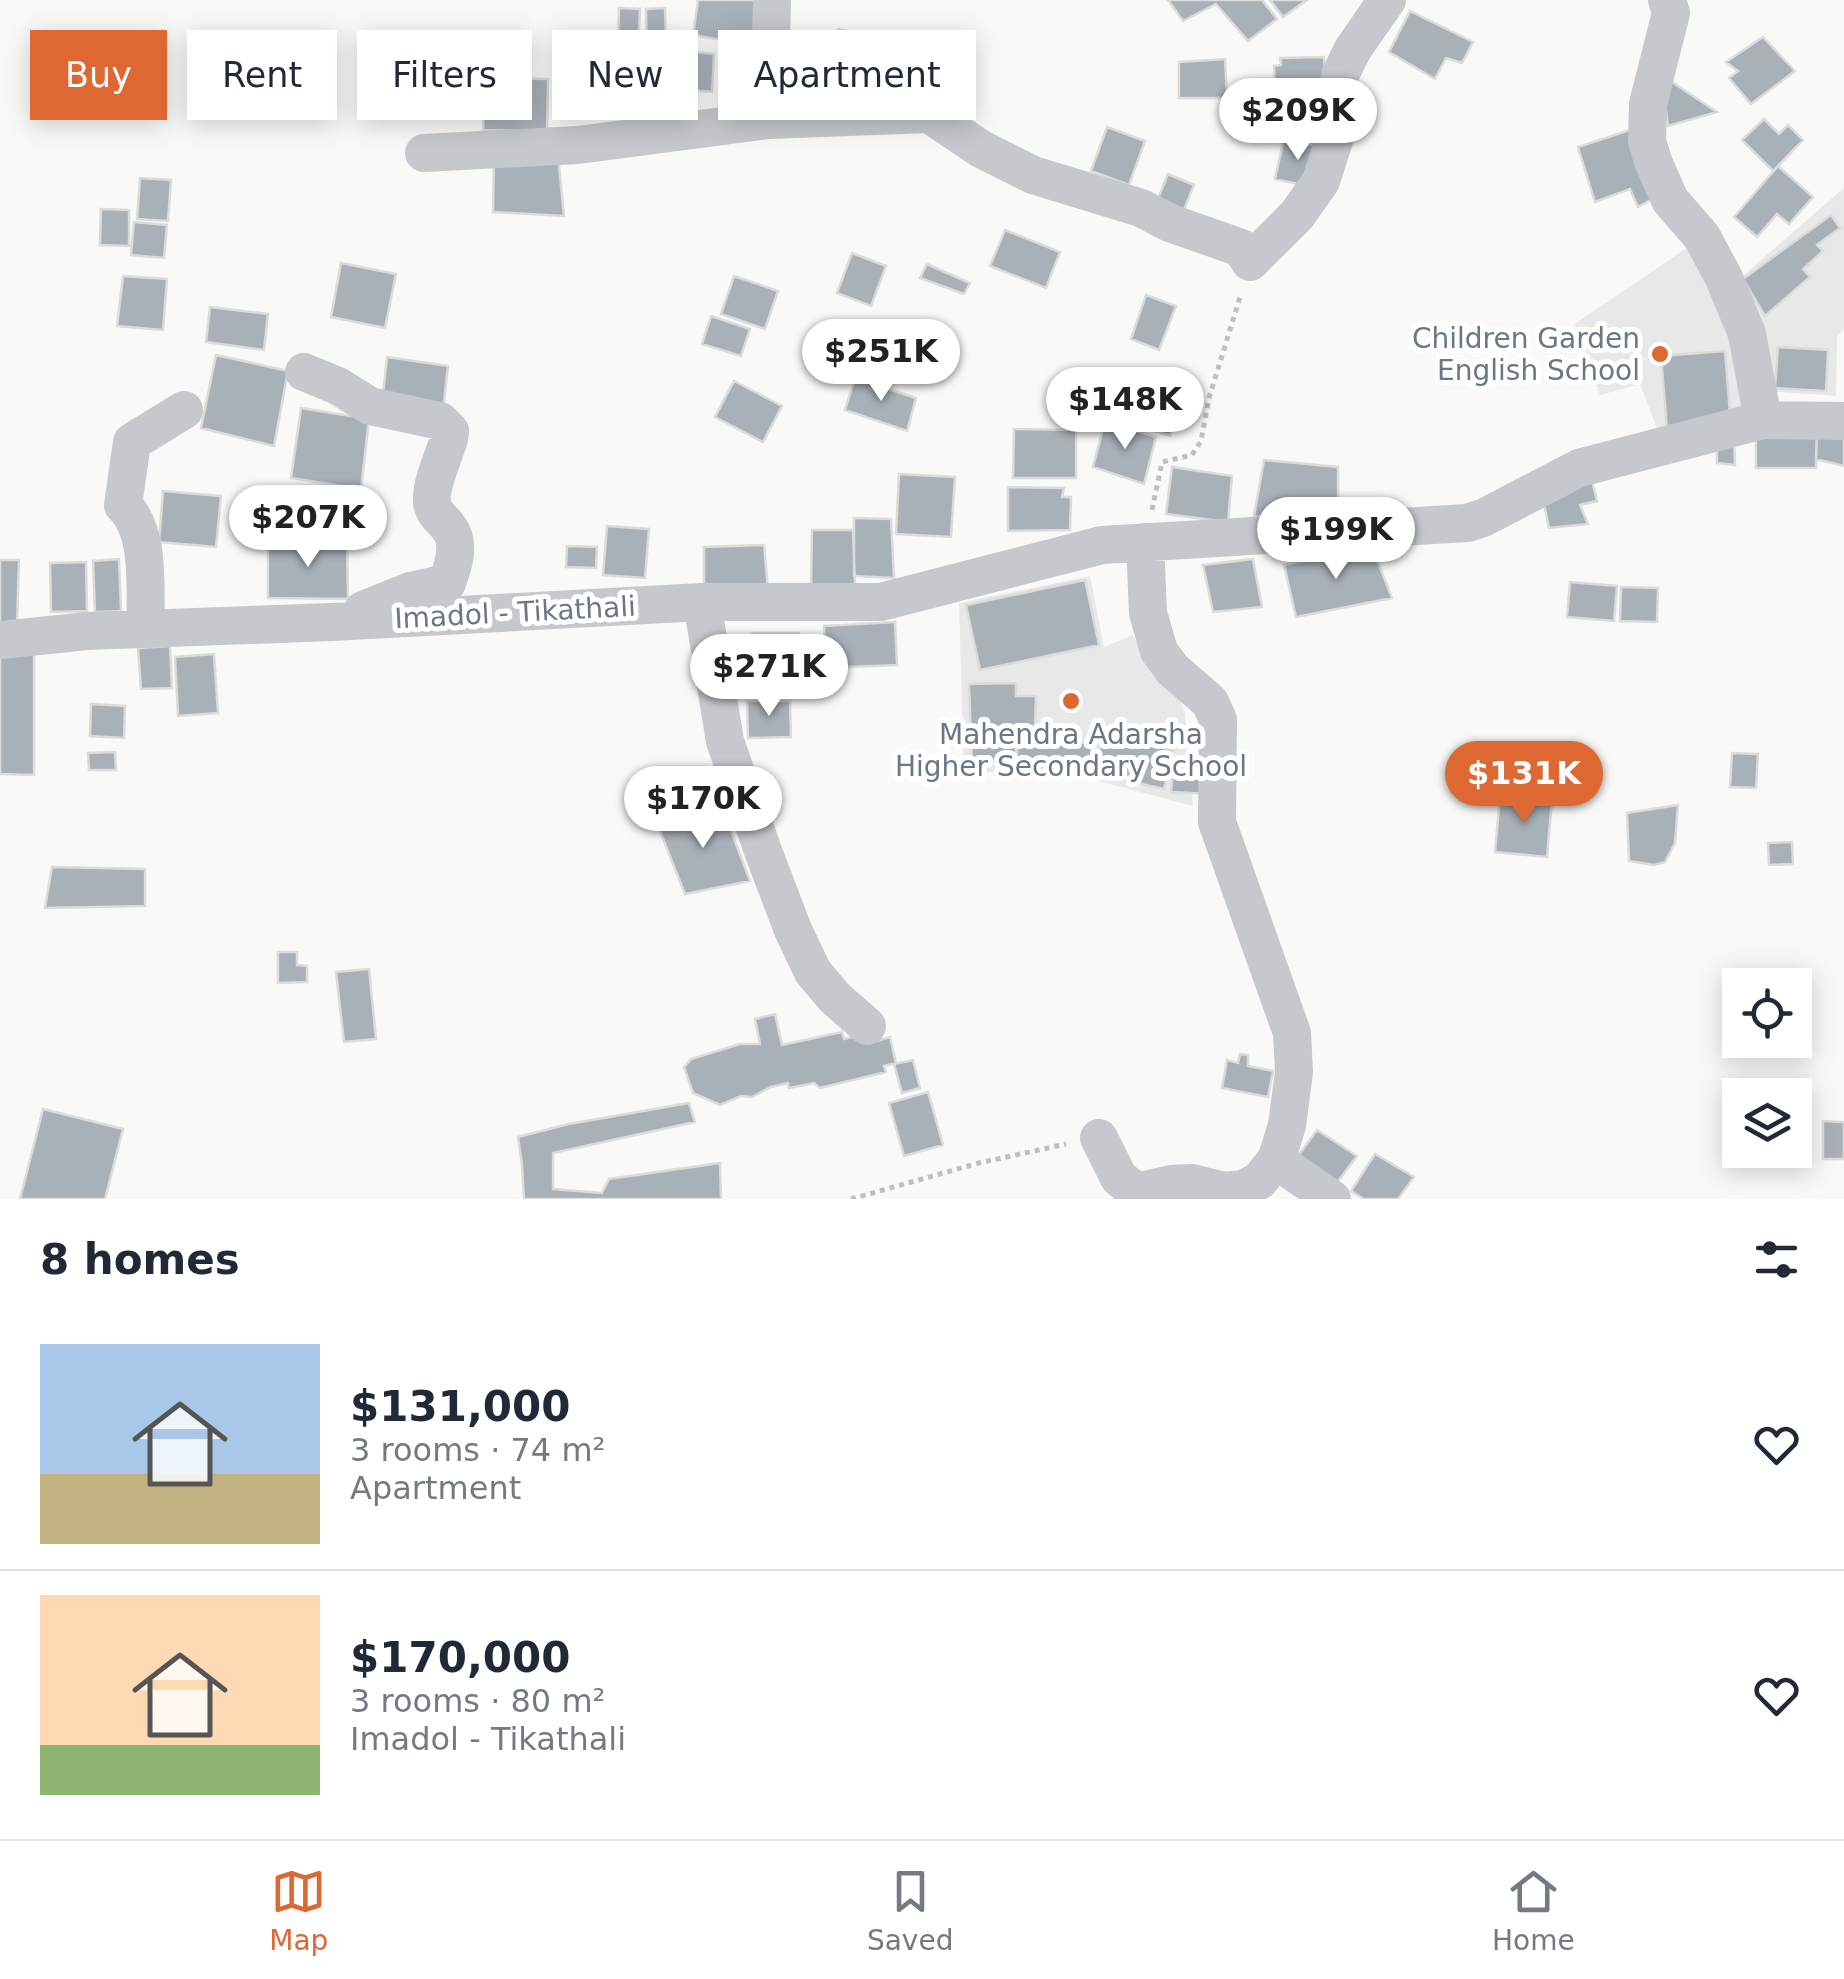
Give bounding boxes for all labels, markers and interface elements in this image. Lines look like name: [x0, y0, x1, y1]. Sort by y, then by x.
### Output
chip: Buy: [30, 30, 167, 120]
chip: Rent: [187, 30, 337, 120]
chip: Filters: [357, 30, 532, 120]
chip: New: [552, 30, 698, 120]
chip: Apartment: [718, 30, 976, 120]
pin: $209K: [1228, 78, 1368, 163]
text: $209K: [1241, 91, 1355, 129]
pin: $251K: [811, 319, 951, 404]
place label: Children Garden English School: [1412, 322, 1640, 387]
text: $251K: [824, 332, 938, 370]
marker: Children Garden English School: [1649, 343, 1671, 365]
pin: $148K: [1055, 367, 1195, 452]
text: $148K: [1068, 380, 1182, 418]
pin: $207K: [238, 485, 378, 570]
pin: $199K: [1266, 497, 1406, 582]
text: $207K: [251, 498, 365, 536]
text: $199K: [1279, 510, 1393, 548]
street label: Imadol - Tikathali: [394, 590, 637, 635]
pin: $271K: [699, 634, 839, 719]
text: $271K: [712, 647, 826, 685]
marker: Mahendra Adarsha Higher Secondary School: [1060, 690, 1082, 712]
place label: Mahendra Adarsha Higher Secondary School: [895, 718, 1247, 783]
pin: $131K: [1454, 741, 1594, 826]
text: $131K: [1467, 754, 1581, 792]
pin: $170K: [633, 766, 773, 851]
text: $170K: [646, 779, 760, 817]
map controls: [1722, 968, 1812, 1168]
button: locate: [1722, 968, 1812, 1058]
button: layers: [1722, 1078, 1812, 1168]
icon: filters: [1749, 1232, 1804, 1287]
text: 8 homes: [40, 1235, 240, 1284]
text: $131,000: [350, 1382, 571, 1431]
icon: home: [120, 1384, 240, 1504]
icon: heart: [1749, 1417, 1804, 1472]
text: 3 rooms · 74 m²: [350, 1431, 605, 1469]
text: Apartment: [350, 1469, 521, 1507]
text: $170,000: [350, 1633, 571, 1682]
icon: home: [120, 1635, 240, 1755]
icon: heart: [1749, 1668, 1804, 1723]
text: 3 rooms · 80 m²: [350, 1682, 605, 1720]
text: Imadol - Tikathali: [350, 1720, 626, 1758]
tab: Map: [269, 1864, 328, 1957]
tab: Saved: [867, 1864, 953, 1957]
tab: Home: [1492, 1864, 1575, 1957]

